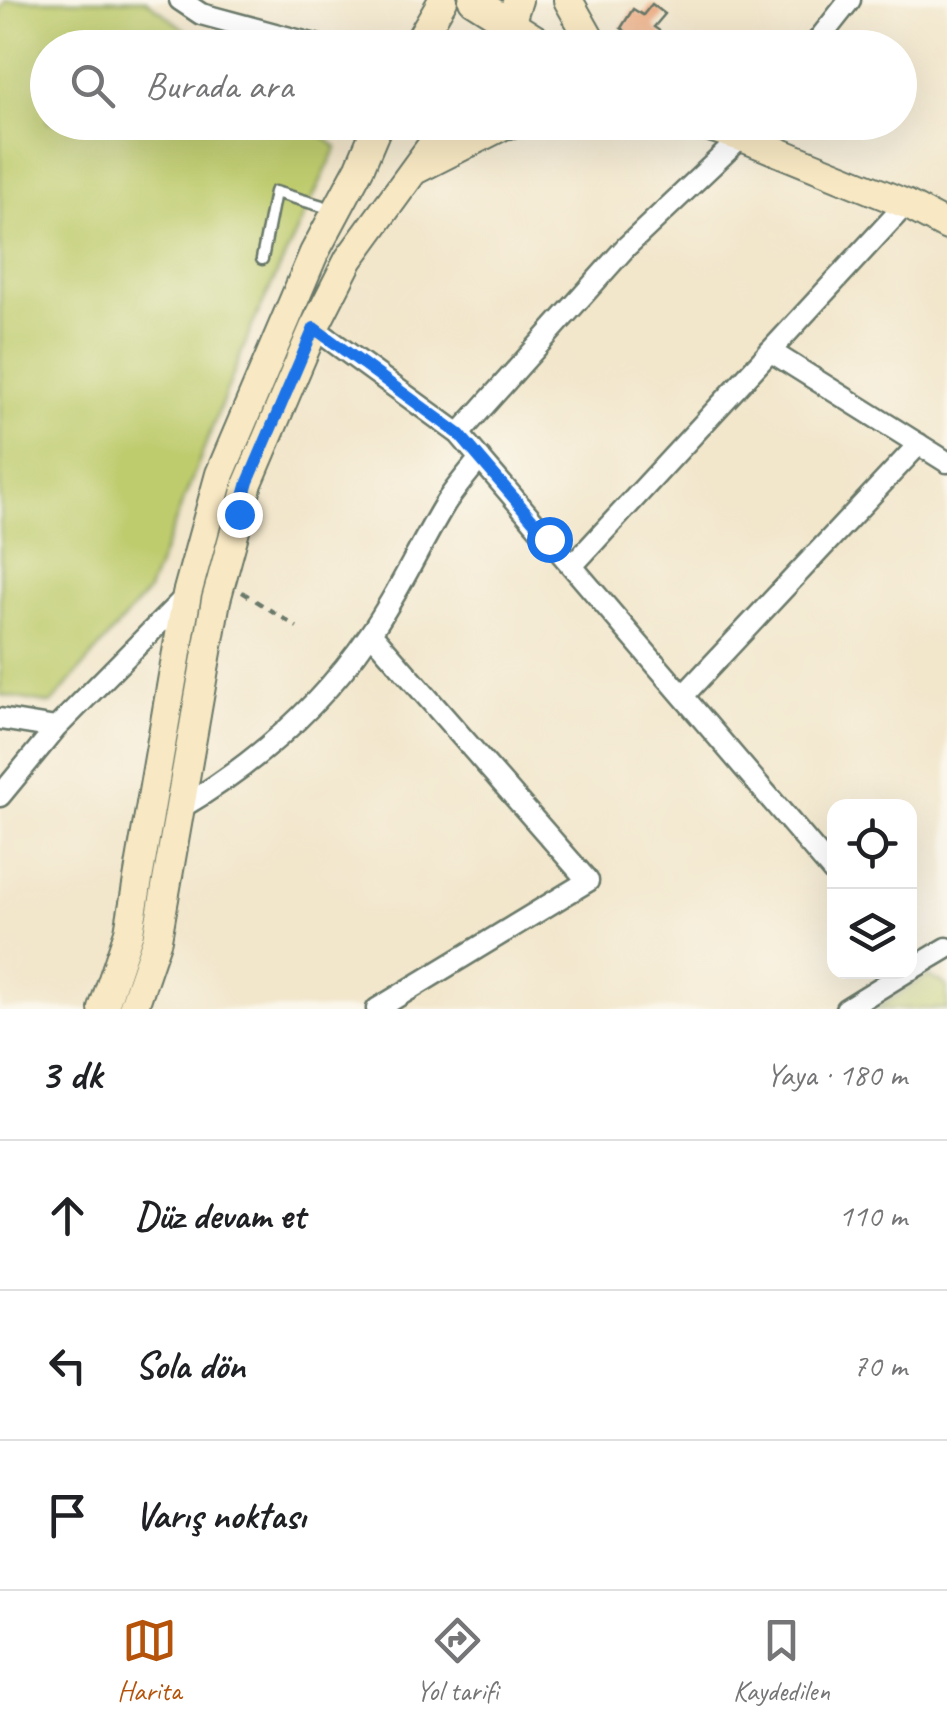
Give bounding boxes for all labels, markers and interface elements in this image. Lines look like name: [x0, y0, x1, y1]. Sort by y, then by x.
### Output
search box: [30, 30, 917, 140]
icon: search: [65, 58, 120, 113]
text: Burada ara: [145, 62, 293, 109]
route end: [217, 492, 263, 538]
route start: [527, 517, 573, 563]
map controls: [827, 799, 917, 979]
button: locate: [827, 799, 917, 889]
button: layers: [827, 889, 917, 979]
text: 3 dk: [40, 1048, 102, 1101]
text: Yaya · 180 m: [766, 1054, 907, 1095]
icon: ahead: [40, 1188, 95, 1243]
text: Düz devam et: [135, 1192, 305, 1239]
text: 110 m: [838, 1195, 907, 1236]
icon: left: [40, 1338, 95, 1393]
text: Sola dön: [135, 1342, 245, 1389]
text: 70 m: [853, 1345, 907, 1386]
icon: arrive: [40, 1488, 95, 1543]
text: Varış noktası: [135, 1492, 306, 1539]
tab: Harita: [117, 1613, 181, 1708]
tab: Yol tarifi: [416, 1613, 498, 1708]
tab: Kaydedilen: [733, 1613, 830, 1708]

